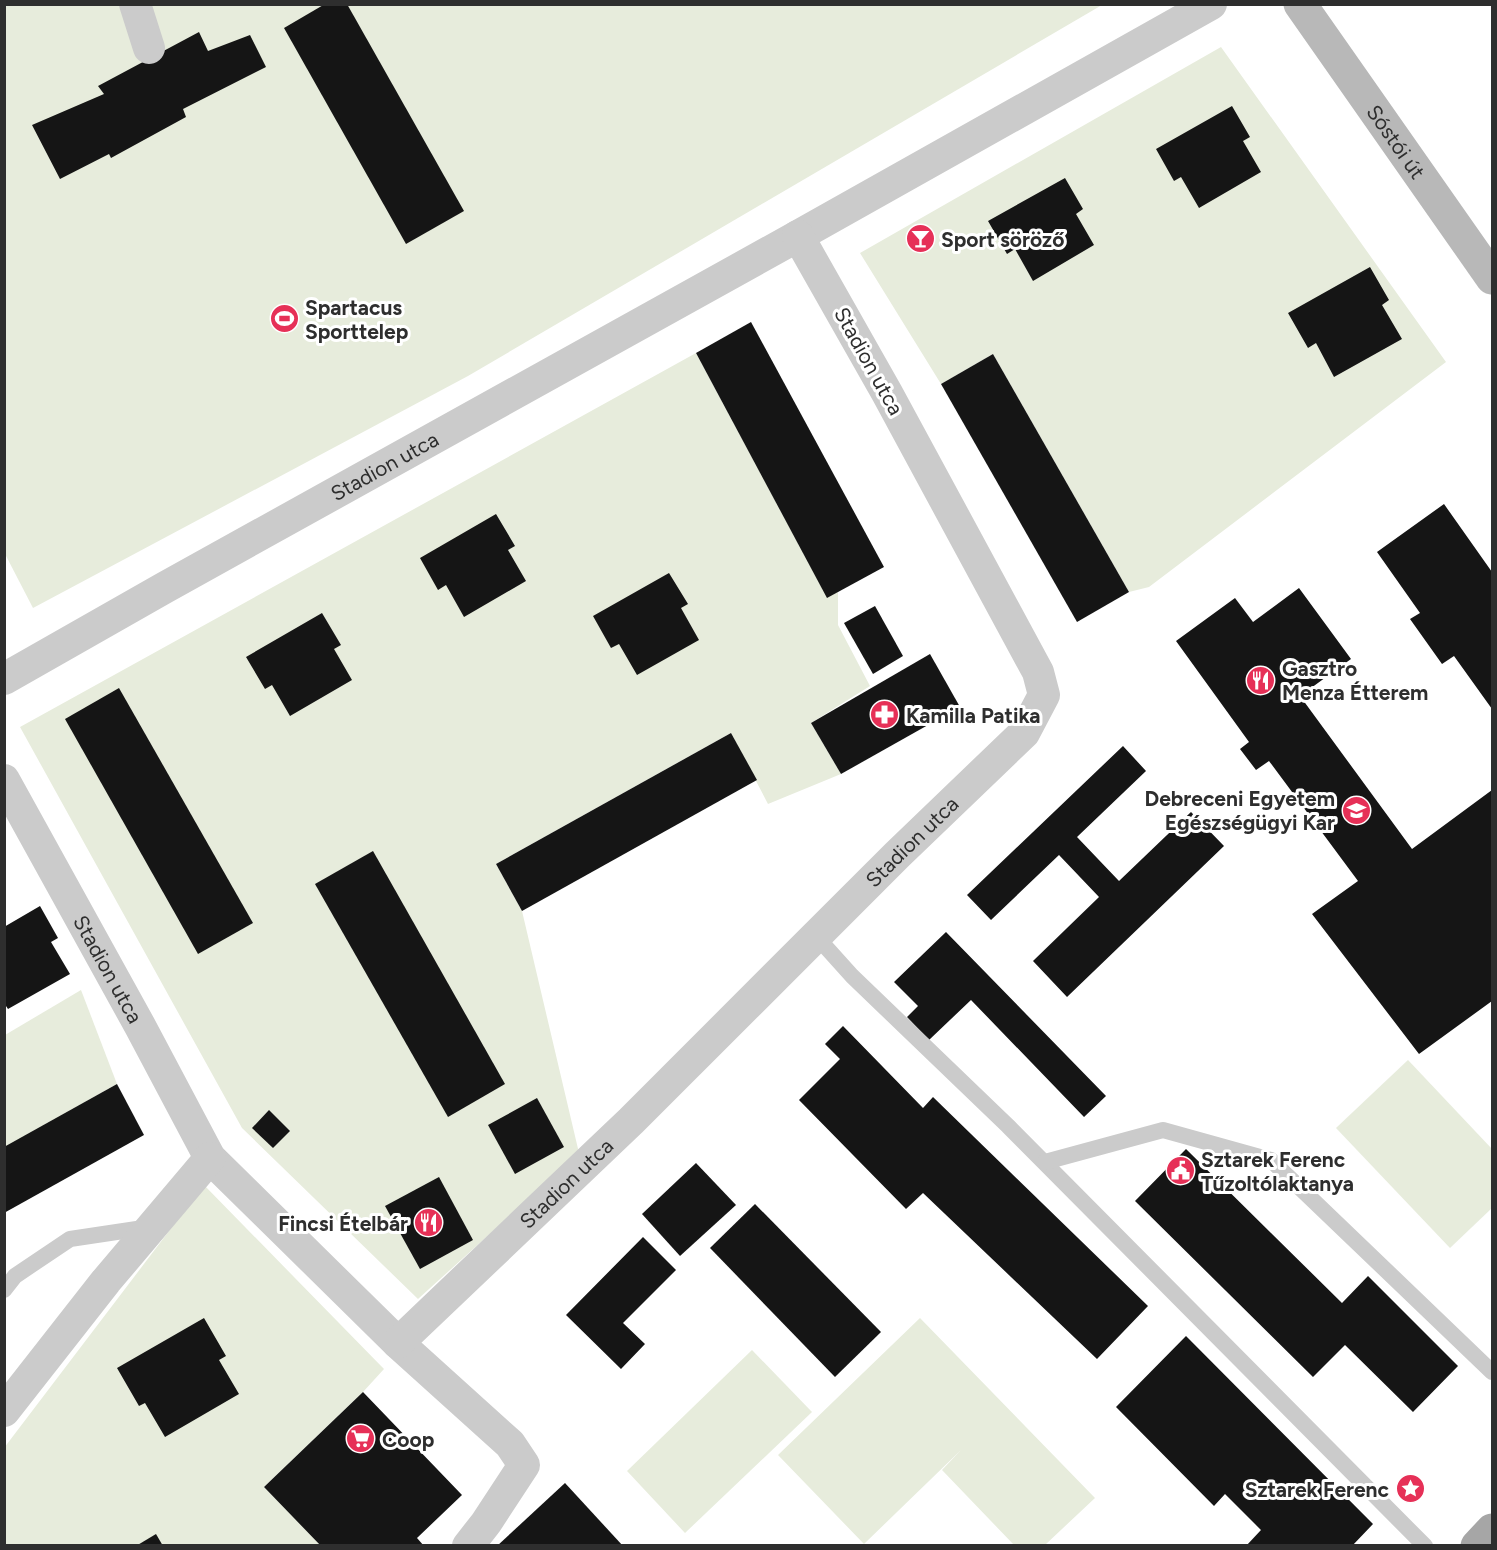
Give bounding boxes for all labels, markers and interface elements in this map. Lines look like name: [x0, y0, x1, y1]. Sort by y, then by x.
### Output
street label: Sóstói út: [1362, 100, 1431, 183]
bar icon: Sport söröző: [904, 223, 936, 255]
place label: Sport söröző: [941, 227, 1064, 252]
place label: Spartacus Sporttelep: [305, 295, 408, 344]
sports icon: Spartacus Sporttelep: [268, 303, 300, 335]
street label: Stadion utca: [829, 303, 909, 419]
street label: Stadion utca: [326, 426, 443, 506]
place label: Gasztro Menza Étterem: [1282, 656, 1428, 705]
restaurant icon: Gasztro Menza Étterem: [1245, 664, 1277, 696]
pharmacy icon: Kamilla Patika: [869, 699, 901, 731]
place label: Kamilla Patika: [906, 703, 1040, 728]
place label: Debreceni Egyetem Egészségügyi Kar: [1144, 786, 1335, 835]
street label: Stadion utca: [860, 791, 963, 892]
school or university icon: Debreceni Egyetem Egészségügyi Kar: [1340, 794, 1372, 826]
street label: Stadion utca: [69, 911, 148, 1027]
street label: Stadion utca: [514, 1133, 618, 1233]
place label: Sztarek Ferenc Tűzoltólaktanya: [1201, 1147, 1354, 1196]
public building icon: Sztarek Ferenc Tűzoltólaktanya: [1164, 1155, 1196, 1187]
restaurant icon: Fincsi Ételbár: [413, 1207, 445, 1239]
place label: Fincsi Ételbár: [278, 1211, 408, 1236]
supermarket icon: Coop: [345, 1423, 377, 1455]
place label: Coop: [382, 1427, 434, 1452]
place icon: Sztarek Ferenc: [1394, 1473, 1426, 1505]
place label: Sztarek Ferenc: [1245, 1477, 1390, 1502]

